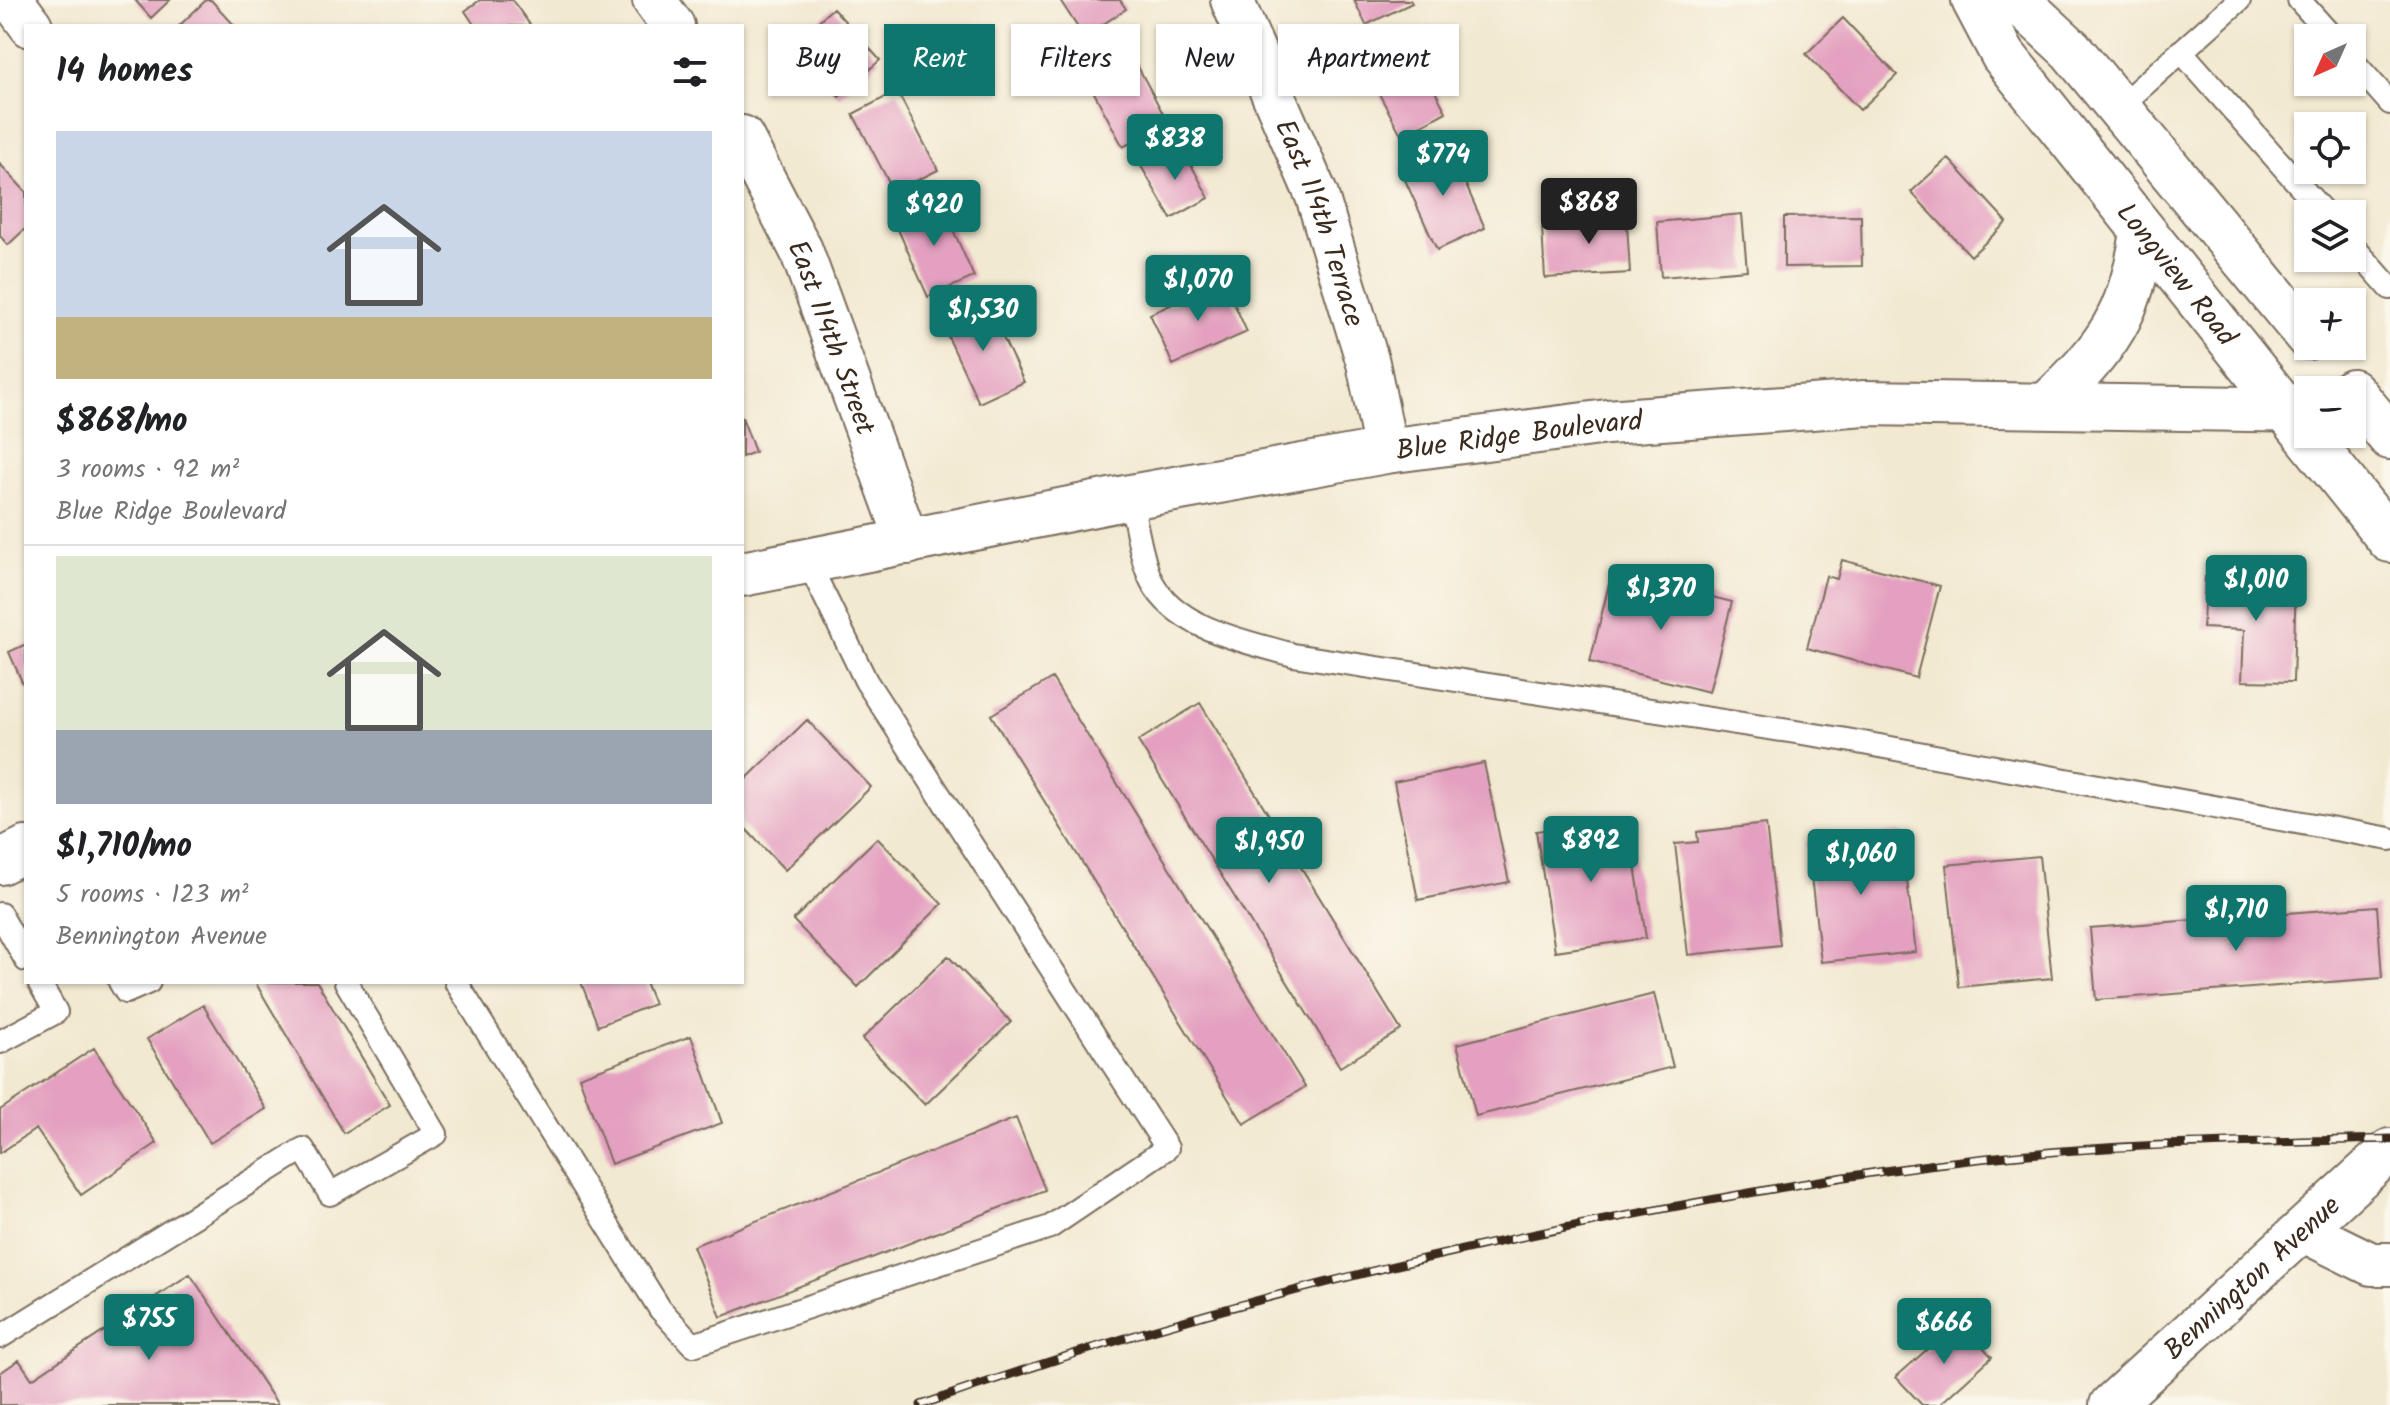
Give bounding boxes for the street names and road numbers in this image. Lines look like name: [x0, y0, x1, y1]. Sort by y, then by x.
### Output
street label: East 114th Terrace: [1261, 112, 1376, 333]
street label: Longview Road: [2104, 193, 2248, 358]
street label: East 114th Street: [774, 232, 887, 443]
street label: Blue Ridge Boulevard: [1394, 399, 1645, 474]
street label: Bennington Avenue: [2154, 1185, 2352, 1372]

